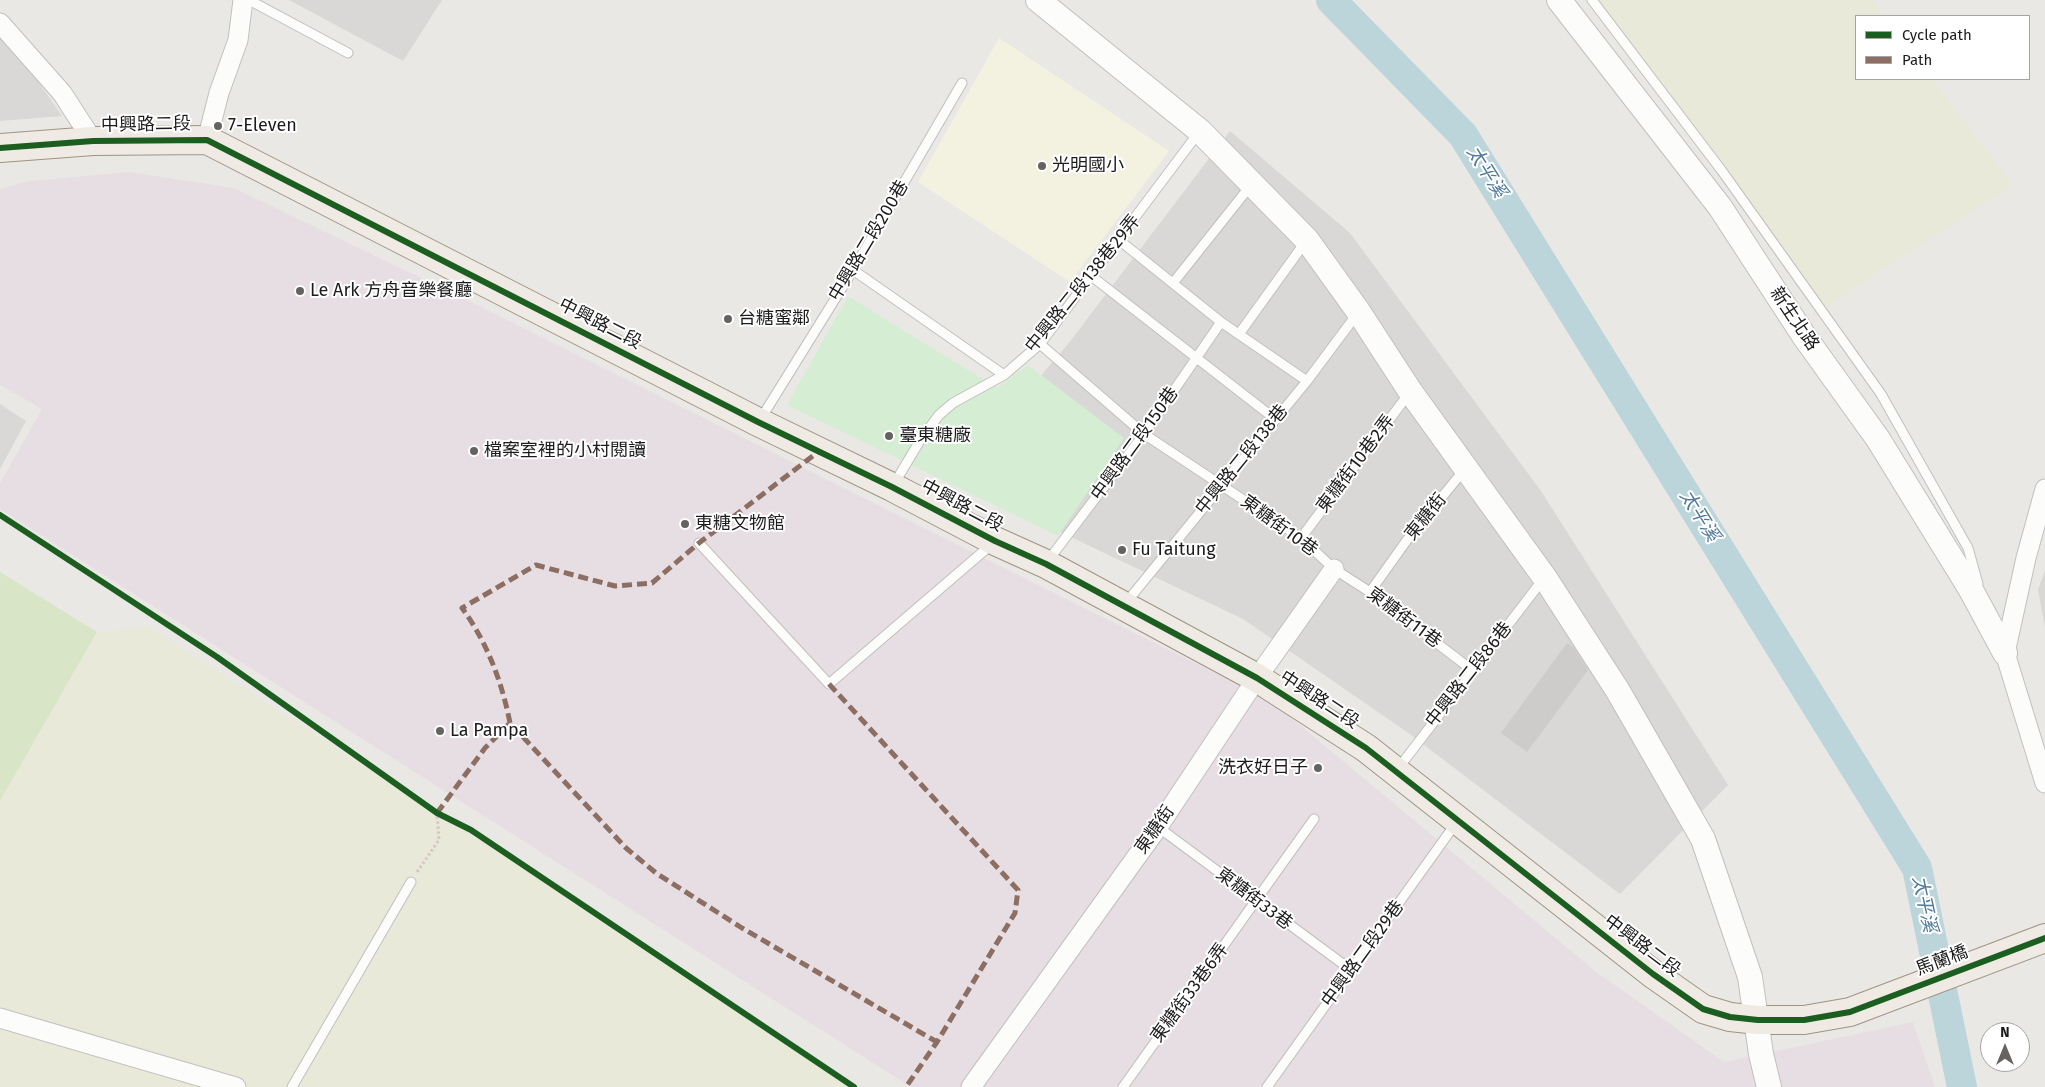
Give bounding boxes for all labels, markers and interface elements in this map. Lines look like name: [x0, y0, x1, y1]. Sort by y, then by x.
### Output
legend: [1855, 15, 2030, 80]
text: Cycle path: [1902, 26, 1972, 44]
text: Path: [1902, 51, 1932, 69]
street label: 中興路二段: [101, 113, 191, 137]
place label: 7-Eleven: [228, 115, 297, 137]
marker: 7-Eleven: [212, 120, 224, 132]
water label: 太平溪: [1461, 142, 1511, 202]
place label: 光明國小: [1052, 155, 1124, 177]
marker: 光明國小: [1036, 160, 1048, 172]
street label: 中興路二段200巷: [824, 177, 914, 305]
street label: 中興路二段138巷29弄: [1021, 211, 1145, 357]
place label: Le Ark 方舟音樂餐廳: [310, 280, 472, 302]
street label: 新生北路: [1765, 283, 1823, 355]
marker: Le Ark 方舟音樂餐廳: [294, 285, 306, 297]
street label: 中興路二段: [555, 294, 645, 354]
place label: 台糖蜜鄰: [738, 308, 810, 330]
marker: 台糖蜜鄰: [722, 313, 734, 325]
street label: 中興路二段150巷: [1087, 383, 1183, 505]
street label: 中興路二段138巷: [1191, 401, 1293, 519]
street label: 東糖街10巷2弄: [1312, 411, 1400, 517]
place label: 臺東糖廠: [899, 425, 971, 447]
marker: 臺東糖廠: [883, 430, 895, 442]
place label: 檔案室裡的小村閱讀: [484, 440, 646, 462]
marker: 檔案室裡的小村閱讀: [468, 445, 480, 457]
street label: 中興路二段: [917, 475, 1007, 537]
water label: 太平溪: [1674, 486, 1724, 546]
street label: 東糖街: [1401, 489, 1451, 545]
street label: 東糖街10巷: [1236, 491, 1322, 561]
place label: 東糖文物館: [695, 513, 785, 535]
marker: 東糖文物館: [679, 518, 691, 530]
place label: Fu Taitung: [1132, 539, 1216, 561]
marker: Fu Taitung: [1116, 544, 1128, 556]
street label: 東糖街11巷: [1363, 583, 1445, 653]
street label: 中興路二段86巷: [1421, 618, 1517, 732]
street label: 中興路二段: [1275, 666, 1363, 734]
place label: La Pampa: [450, 720, 528, 742]
marker: La Pampa: [434, 725, 446, 737]
place label: 洗衣好日子: [1218, 757, 1308, 779]
marker: 洗衣好日子: [1312, 762, 1324, 774]
street label: 東糖街: [1131, 802, 1179, 858]
street label: 東糖街33巷: [1212, 863, 1296, 935]
water label: 太平溪: [1907, 874, 1941, 934]
street label: 中興路二段29巷: [1317, 897, 1409, 1011]
street label: 中興路二段: [1600, 910, 1684, 982]
street label: 東糖街33巷6弄: [1147, 939, 1233, 1047]
street label: 馬蘭橋: [1913, 941, 1971, 981]
north arrow: [1980, 1022, 2030, 1072]
text: N: [2000, 1024, 2010, 1041]

